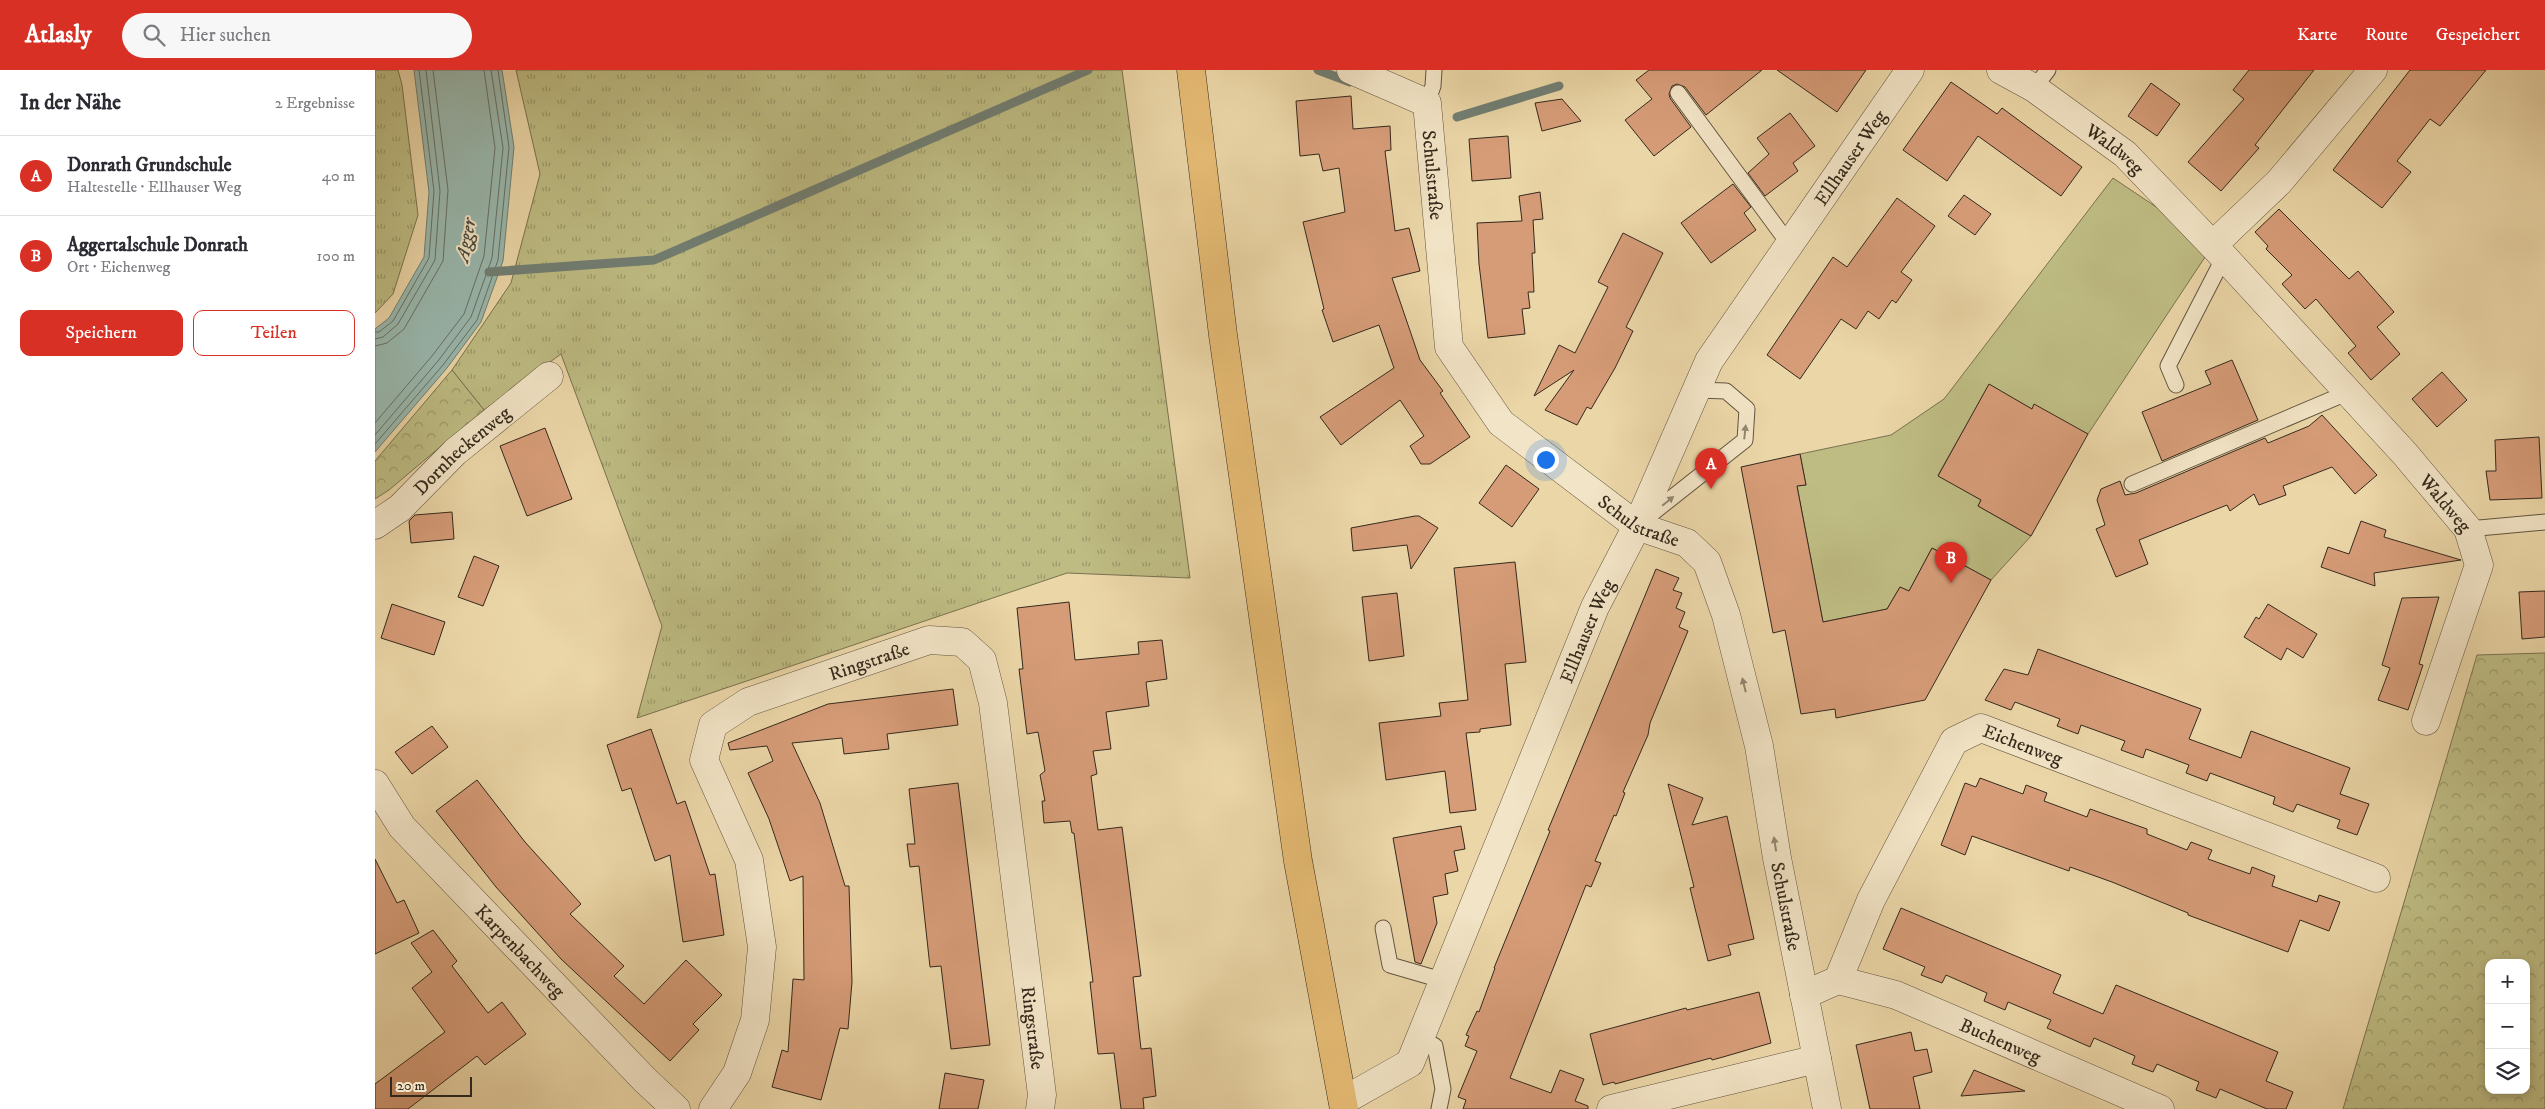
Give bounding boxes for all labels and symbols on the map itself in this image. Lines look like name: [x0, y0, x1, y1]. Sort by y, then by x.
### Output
street label: Ellhauser Weg: [1810, 105, 1892, 210]
street label: Waldweg: [2080, 119, 2149, 180]
street label: Schulstraße: [1416, 129, 1447, 221]
water label: Agger: [450, 215, 483, 266]
street label: Dornheckenweg: [409, 401, 516, 500]
one-way arrow: [1741, 423, 1749, 439]
your location: [1533, 447, 1559, 473]
pin: A: [1695, 448, 1727, 489]
street label: Waldweg: [2413, 469, 2476, 538]
street label: Schulstraße: [1593, 491, 1682, 553]
one-way arrow: [1661, 496, 1675, 506]
pin: B: [1935, 542, 1967, 583]
street label: Ellhauser Weg: [1555, 575, 1621, 687]
street label: Ringstraße: [826, 638, 913, 686]
one-way arrow: [1739, 677, 1747, 692]
street label: Eichenweg: [1979, 720, 2066, 771]
one-way arrow: [1770, 836, 1778, 852]
street label: Schulstraße: [1765, 860, 1805, 953]
street label: Karpenbachweg: [470, 900, 570, 1003]
street label: Ringstraße: [1015, 985, 1049, 1071]
street label: Buchenweg: [1956, 1014, 2045, 1070]
scale bar: [390, 1074, 473, 1097]

